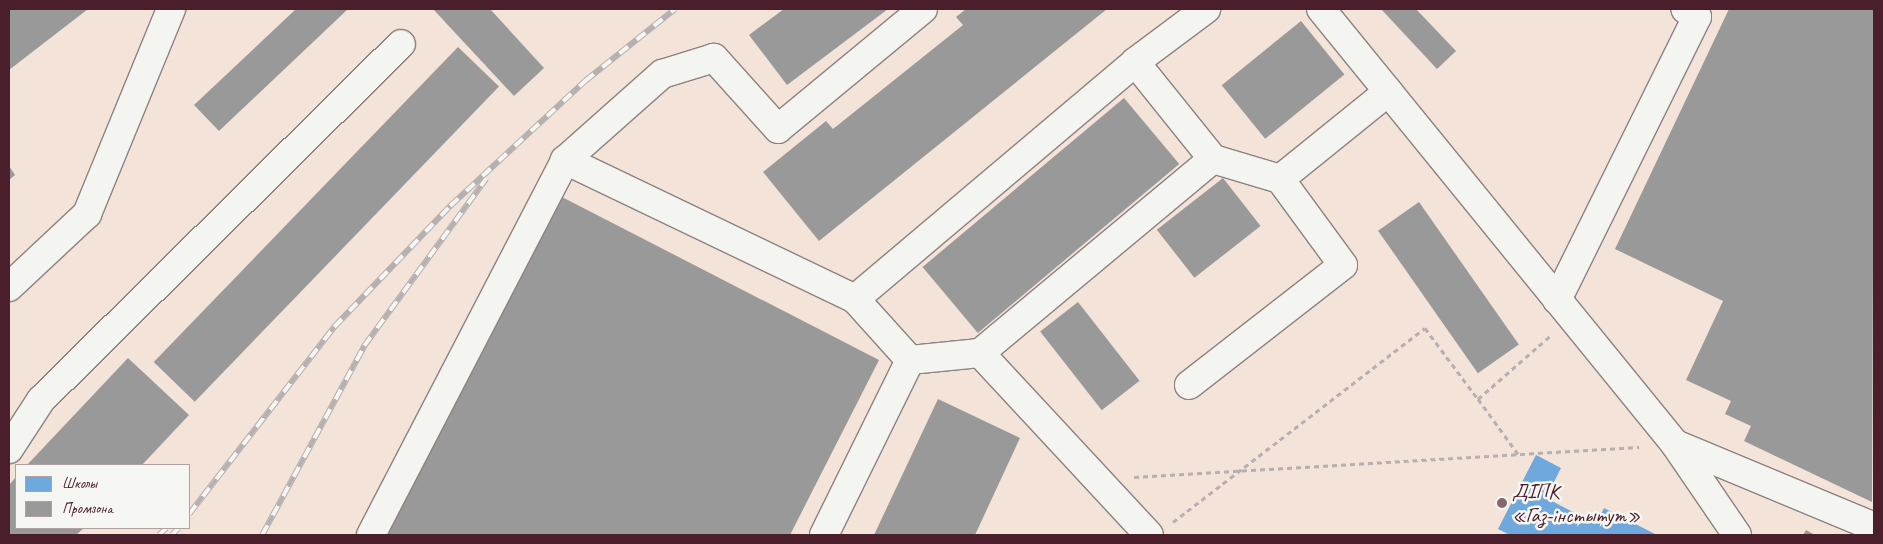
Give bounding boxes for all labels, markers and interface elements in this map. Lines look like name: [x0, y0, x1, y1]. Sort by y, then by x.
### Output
legend: [15, 464, 190, 529]
text: Школы: [62, 474, 97, 493]
place label: ДІПК «Газ-інстытут»: [1512, 478, 1641, 528]
marker: ДІПК «Газ-інстытут»: [1496, 497, 1508, 509]
text: Промзона: [62, 499, 113, 518]

